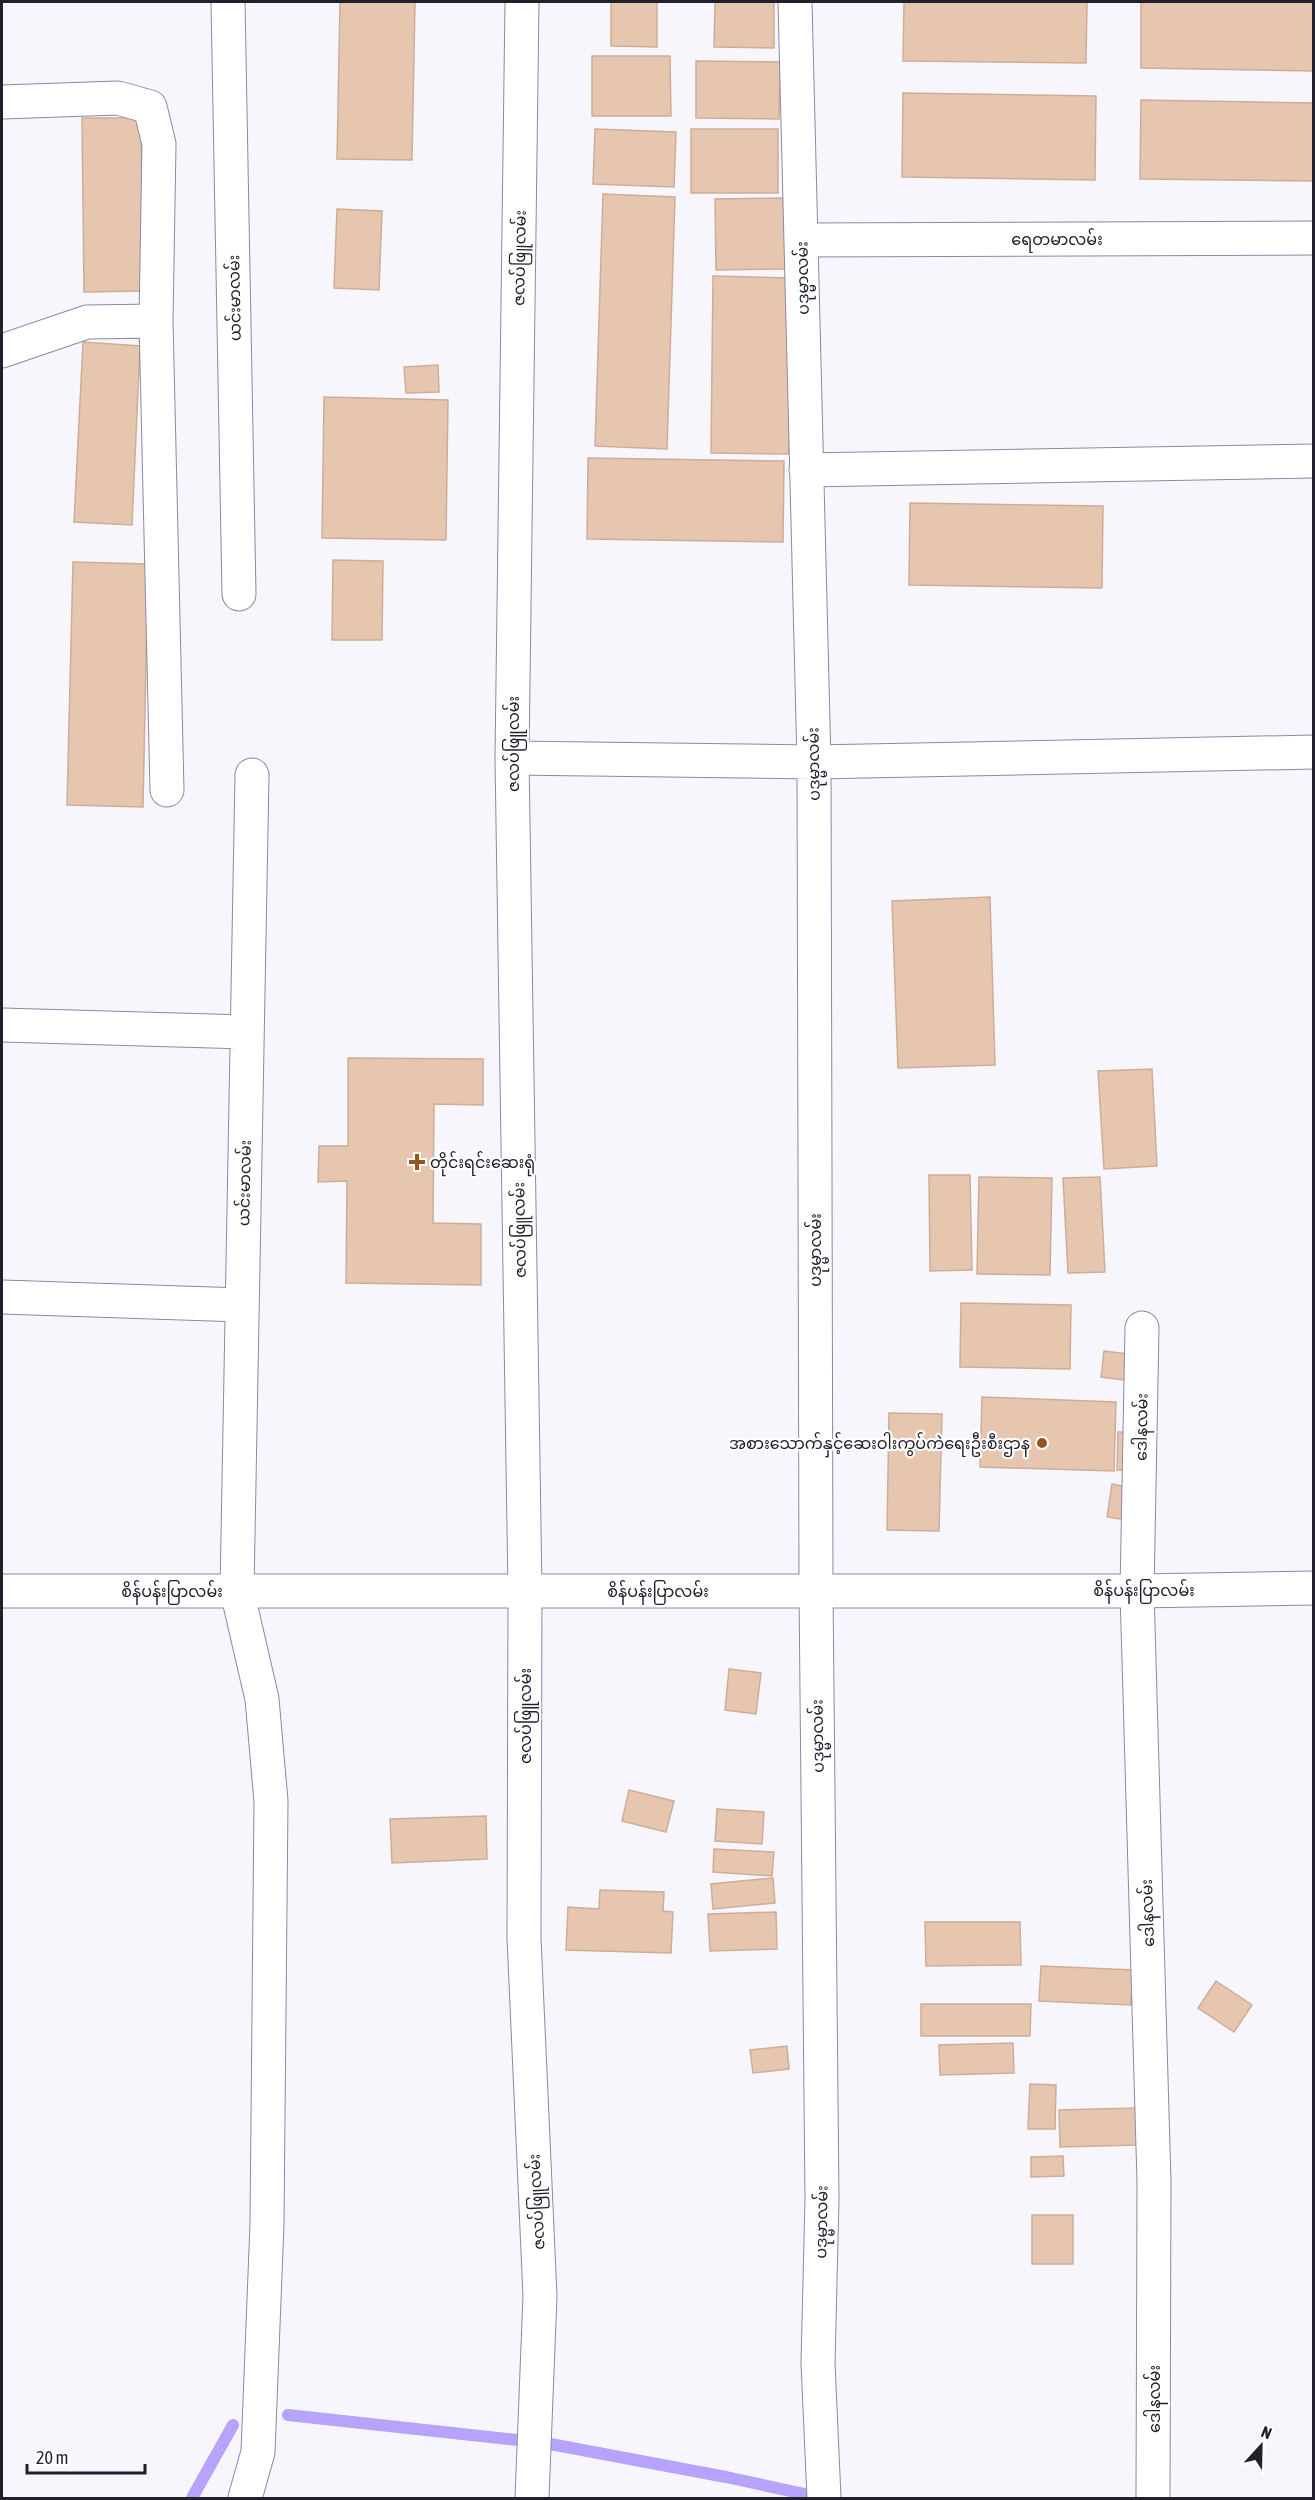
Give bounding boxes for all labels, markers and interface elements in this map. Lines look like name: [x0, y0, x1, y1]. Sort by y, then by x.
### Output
street label: ဇလပ်ဖြူလမ်း: [507, 210, 534, 306]
street label: ရေတမာလမ်း: [1011, 228, 1103, 253]
street label: ပဒုမ္မာလမ်း: [790, 241, 818, 315]
street label: ယင်းမာလမ်း: [222, 255, 244, 341]
street label: ဇလပ်ဖြူလမ်း: [502, 696, 527, 792]
street label: ပဒုမ္မာလမ်း: [801, 727, 829, 801]
street label: ယင်းမာလမ်း: [232, 1140, 254, 1226]
place label: တိုင်းရင်းဆေးရုံ: [430, 1151, 535, 1177]
marker: တိုင်းရင်းဆေးရုံ: [408, 1153, 426, 1171]
street label: ဇလပ်ဖြူလမ်း: [507, 1182, 534, 1278]
street label: ပဒုမ္မာလမ်း: [804, 1213, 830, 1287]
street label: ဒေါနလမ်း: [1129, 1393, 1156, 1461]
place label: အစားသောက်နှင့်ဆေးဝါးကွပ်ကဲရေးဦးစီးဌာန: [729, 1432, 1030, 1458]
marker: အစားသောက်နှင့်ဆေးဝါးကွပ်ကဲရေးဦးစီးဌာန: [1035, 1436, 1049, 1450]
street label: စိန်ပန်းပြာလမ်း: [1093, 1579, 1195, 1604]
street label: စိန်ပန်းပြာလမ်း: [121, 1580, 223, 1605]
street label: စိန်ပန်းပြာလမ်း: [607, 1580, 709, 1605]
street label: ဇလပ်ဖြူလမ်း: [514, 1668, 539, 1764]
street label: ပဒုမ္မာလမ်း: [805, 1699, 833, 1773]
street label: ဒေါနလမ်း: [1135, 1879, 1162, 1947]
street label: ဇလပ်ဖြူလမ်း: [523, 2153, 552, 2251]
street label: ပဒုမ္မာလမ်း: [809, 2185, 837, 2259]
street label: ဒေါနလမ်း: [1143, 2365, 1168, 2433]
north arrow: [1231, 2416, 1291, 2476]
text: N: [1259, 2422, 1274, 2442]
scale bar: [27, 2437, 146, 2475]
text: 20 m: [36, 2447, 68, 2468]

